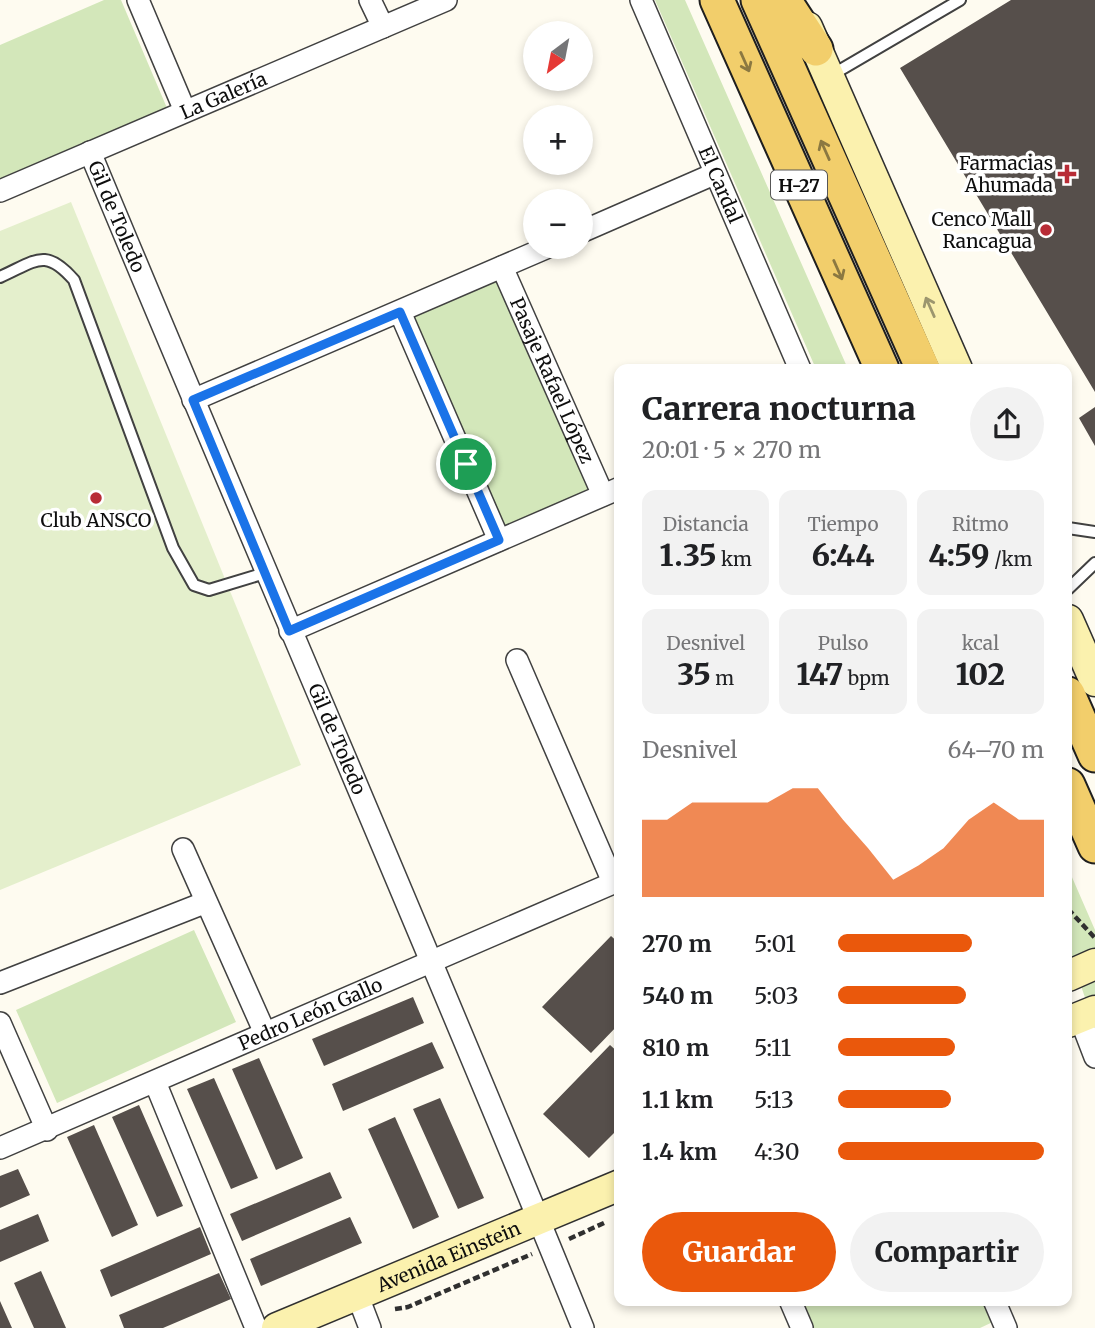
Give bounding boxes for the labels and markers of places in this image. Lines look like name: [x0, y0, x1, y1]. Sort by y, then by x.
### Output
place label: Farmacias Ahumada: [959, 151, 1053, 197]
marker: Farmacias Ahumada: [1059, 166, 1075, 182]
place label: Cenco Mall Rancagua: [931, 207, 1032, 253]
marker: Cenco Mall Rancagua: [1038, 222, 1054, 238]
pin: [436, 434, 496, 494]
marker: Club ANSCO: [88, 490, 104, 506]
place label: Club ANSCO: [41, 508, 152, 532]

